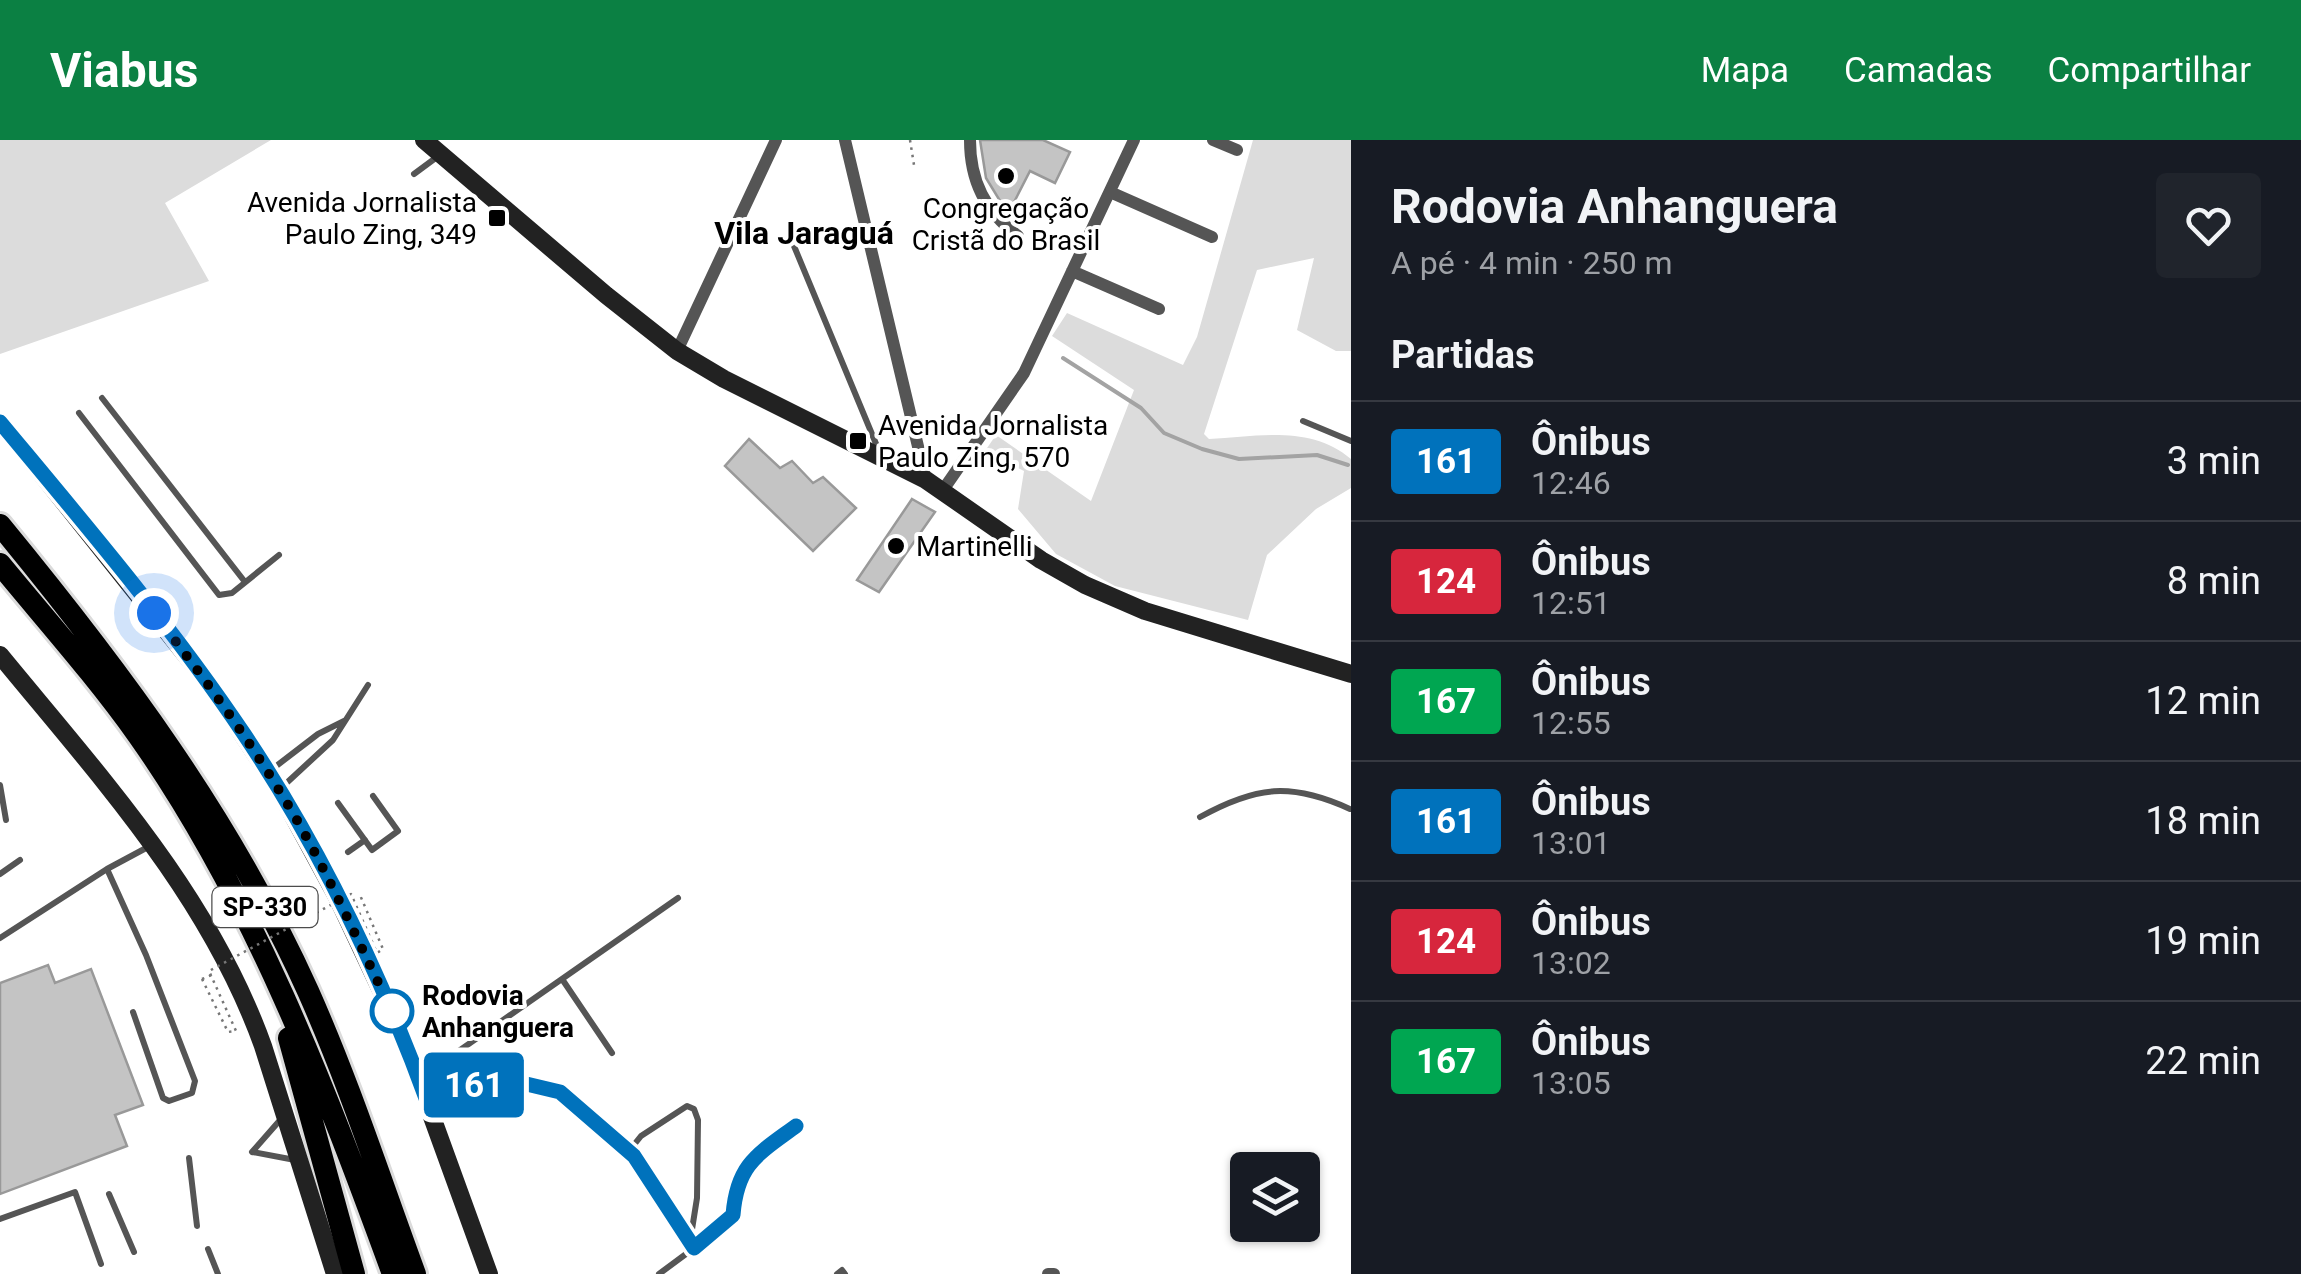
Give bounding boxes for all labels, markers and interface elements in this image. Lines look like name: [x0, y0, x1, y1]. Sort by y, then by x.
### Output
text: Viabus: [50, 42, 198, 99]
text: Mapa: [1701, 50, 1789, 91]
text: Camadas: [1844, 50, 1993, 91]
text: Compartilhar: [2048, 50, 2251, 91]
marker: Congregação Cristã do Brasil: [995, 165, 1017, 187]
button: heart: [2156, 173, 2261, 278]
text: Rodovia Anhanguera: [1391, 178, 1838, 235]
place label: Avenida Jornalista Paulo Zing, 349: [247, 186, 477, 251]
place label: Congregação Cristã do Brasil: [912, 192, 1100, 257]
marker: Avenida Jornalista Paulo Zing, 349: [486, 207, 508, 229]
district label: Vila Jaraguá: [714, 214, 894, 252]
text: A pé · 4 min · 250 m: [1391, 244, 1673, 282]
text: Partidas: [1391, 333, 1535, 377]
place label: Avenida Jornalista Paulo Zing, 570: [878, 409, 1108, 474]
text: Ônibus: [1531, 420, 1651, 464]
marker: Avenida Jornalista Paulo Zing, 570: [847, 430, 869, 452]
text: 3 min: [2167, 439, 2261, 483]
text: 161: [1416, 441, 1476, 482]
text: 12:46: [1531, 464, 1611, 502]
place label: Martinelli: [916, 530, 1033, 563]
marker: Martinelli: [885, 535, 907, 557]
text: Ônibus: [1531, 540, 1651, 584]
text: 8 min: [2167, 559, 2261, 603]
text: 124: [1416, 561, 1476, 602]
text: 12:51: [1531, 584, 1611, 622]
your location: [129, 588, 179, 638]
text: Ônibus: [1531, 660, 1651, 704]
text: 12 min: [2145, 679, 2261, 723]
text: 167: [1416, 681, 1476, 722]
text: 12:55: [1531, 704, 1611, 742]
text: Ônibus: [1531, 780, 1651, 824]
text: 18 min: [2145, 799, 2261, 843]
text: 161: [1416, 801, 1476, 842]
text: 13:01: [1531, 824, 1611, 862]
road number: SP-330: [212, 887, 318, 927]
text: Ônibus: [1531, 900, 1651, 944]
text: 19 min: [2145, 919, 2261, 963]
text: 124: [1416, 921, 1476, 962]
text: 13:02: [1531, 944, 1611, 982]
place label: Rodovia Anhanguera: [422, 979, 574, 1044]
marker: Rodovia Anhanguera: [371, 990, 413, 1032]
text: Ônibus: [1531, 1020, 1651, 1064]
text: 22 min: [2145, 1039, 2261, 1083]
text: 167: [1416, 1041, 1476, 1082]
line badge: 161: [416, 1052, 532, 1118]
text: 13:05: [1531, 1064, 1611, 1102]
text: 161: [444, 1065, 504, 1106]
map controls: [1230, 1152, 1320, 1242]
button: layers: [1230, 1152, 1320, 1242]

